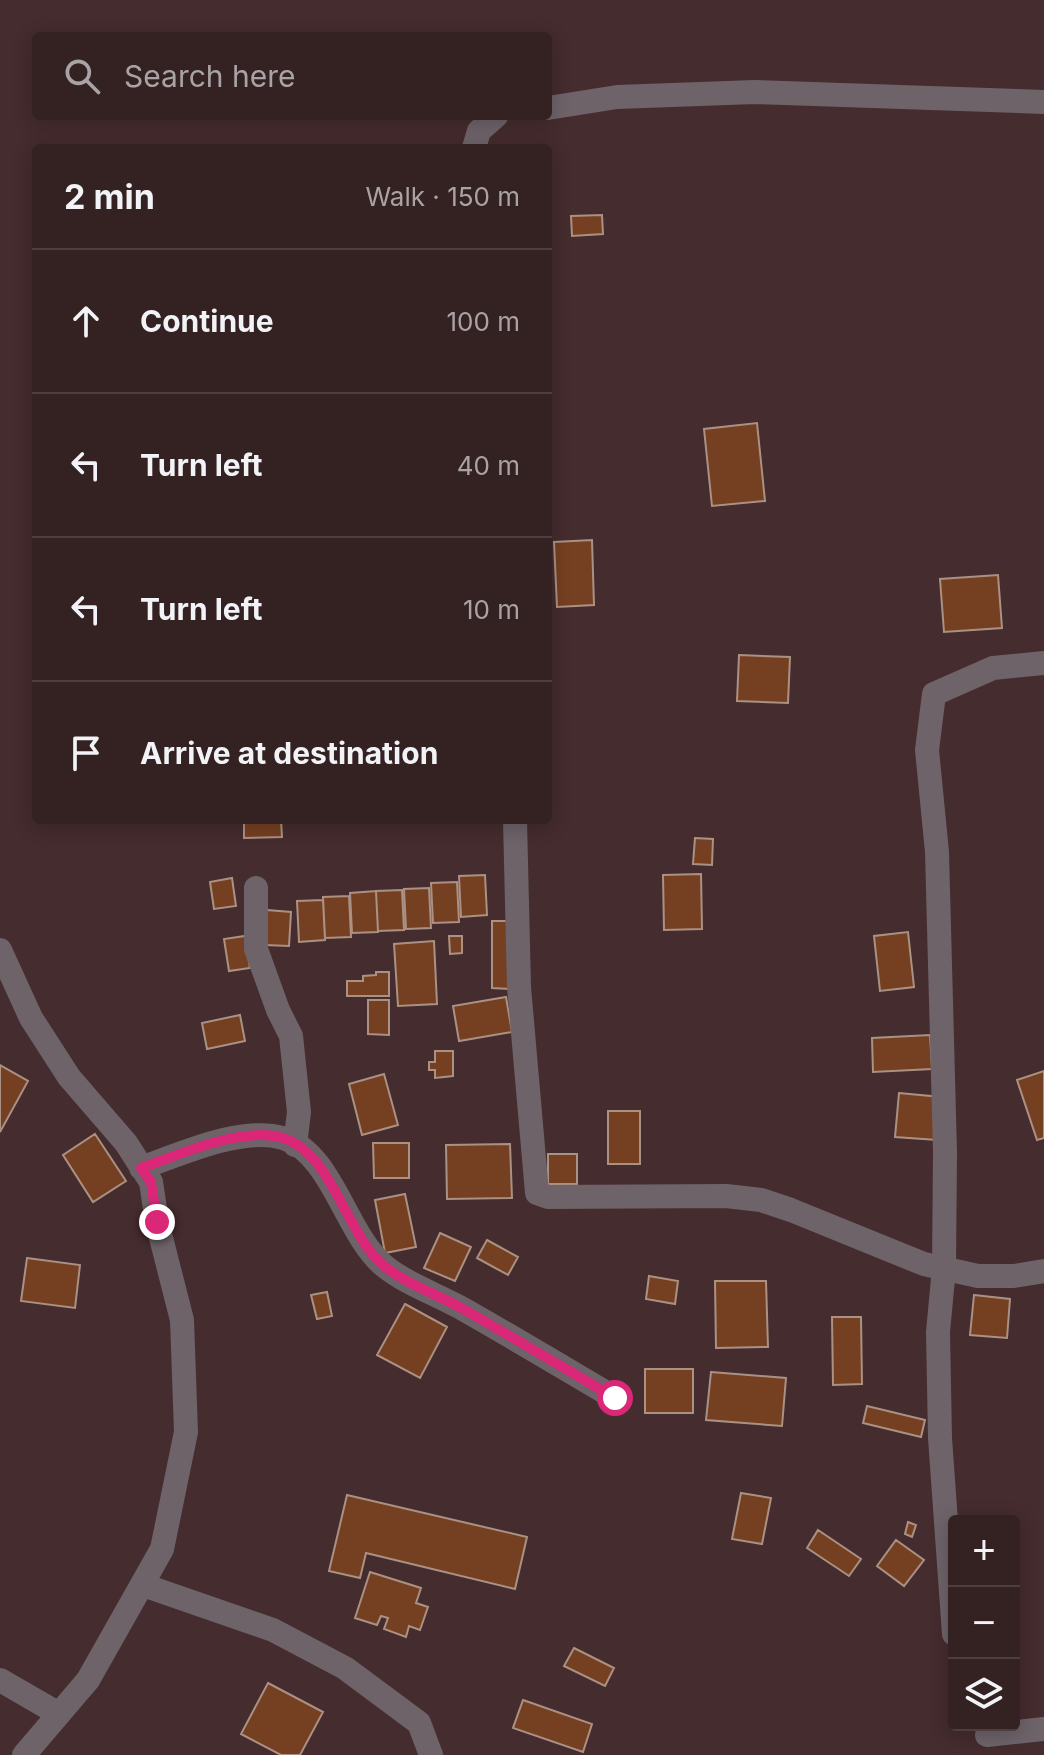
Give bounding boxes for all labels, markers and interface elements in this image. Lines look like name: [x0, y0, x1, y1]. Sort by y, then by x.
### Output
search box: [32, 32, 552, 120]
icon: search: [60, 54, 104, 98]
text: Search here: [124, 58, 296, 94]
text: 2 min: [64, 176, 155, 217]
text: Walk · 150 m: [366, 181, 520, 212]
icon: ahead: [64, 299, 108, 343]
text: Continue: [140, 303, 274, 339]
text: 100 m: [447, 306, 520, 337]
icon: left: [64, 443, 108, 487]
text: Turn left: [140, 447, 262, 483]
text: 40 m: [457, 450, 520, 481]
icon: left: [64, 587, 108, 631]
text: Turn left: [140, 591, 262, 627]
text: 10 m: [463, 594, 520, 625]
icon: arrive: [64, 731, 108, 775]
text: Arrive at destination: [140, 735, 438, 771]
route end: [139, 1204, 175, 1240]
route start: [597, 1380, 633, 1416]
map controls: [948, 1515, 1020, 1731]
button: +: [948, 1515, 1020, 1587]
button: −: [948, 1587, 1020, 1659]
button: layers: [948, 1659, 1020, 1731]

